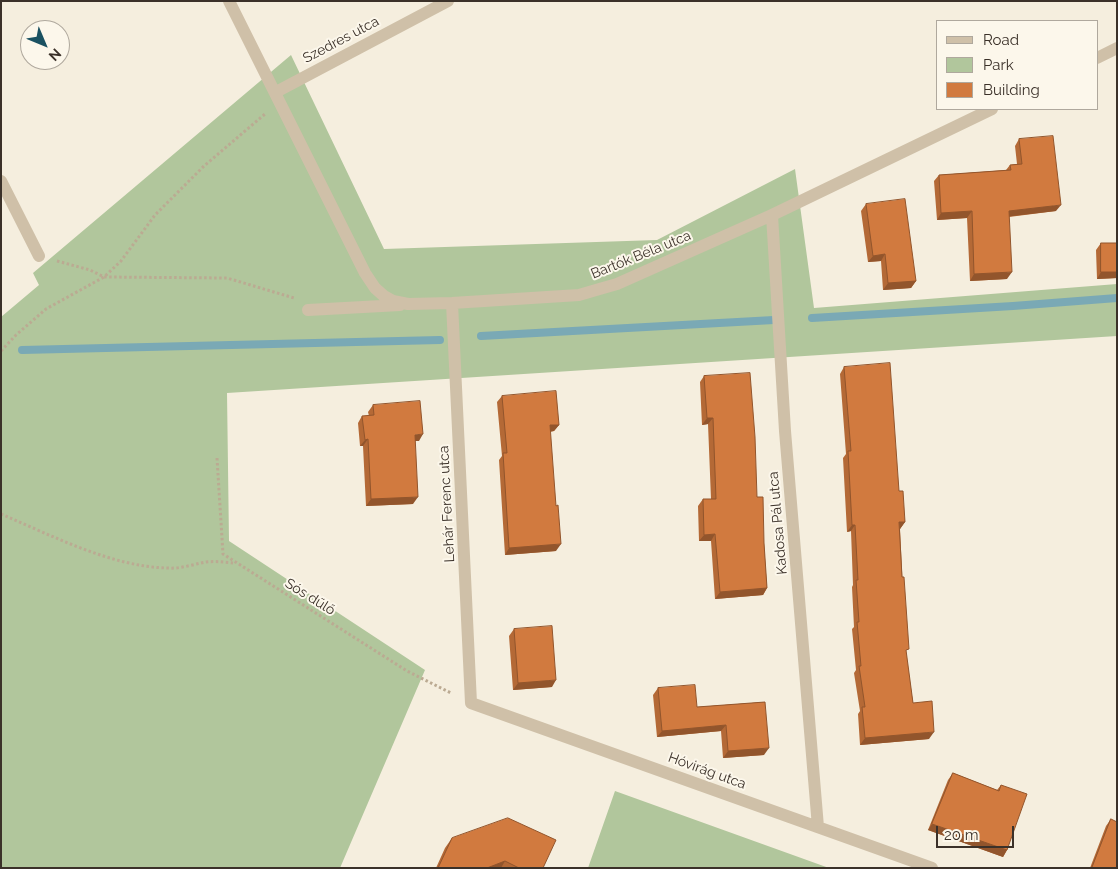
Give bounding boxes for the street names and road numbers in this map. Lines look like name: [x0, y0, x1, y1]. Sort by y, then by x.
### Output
street label: Szedres utca: [300, 13, 382, 67]
street label: Bartók Béla utca: [588, 227, 694, 283]
street label: Lehár Ferenc utca: [436, 445, 458, 563]
street label: Kadosa Pál utca: [765, 471, 791, 575]
street label: Sós dűlő: [282, 575, 338, 619]
street label: Hóvirág utca: [666, 749, 748, 793]

